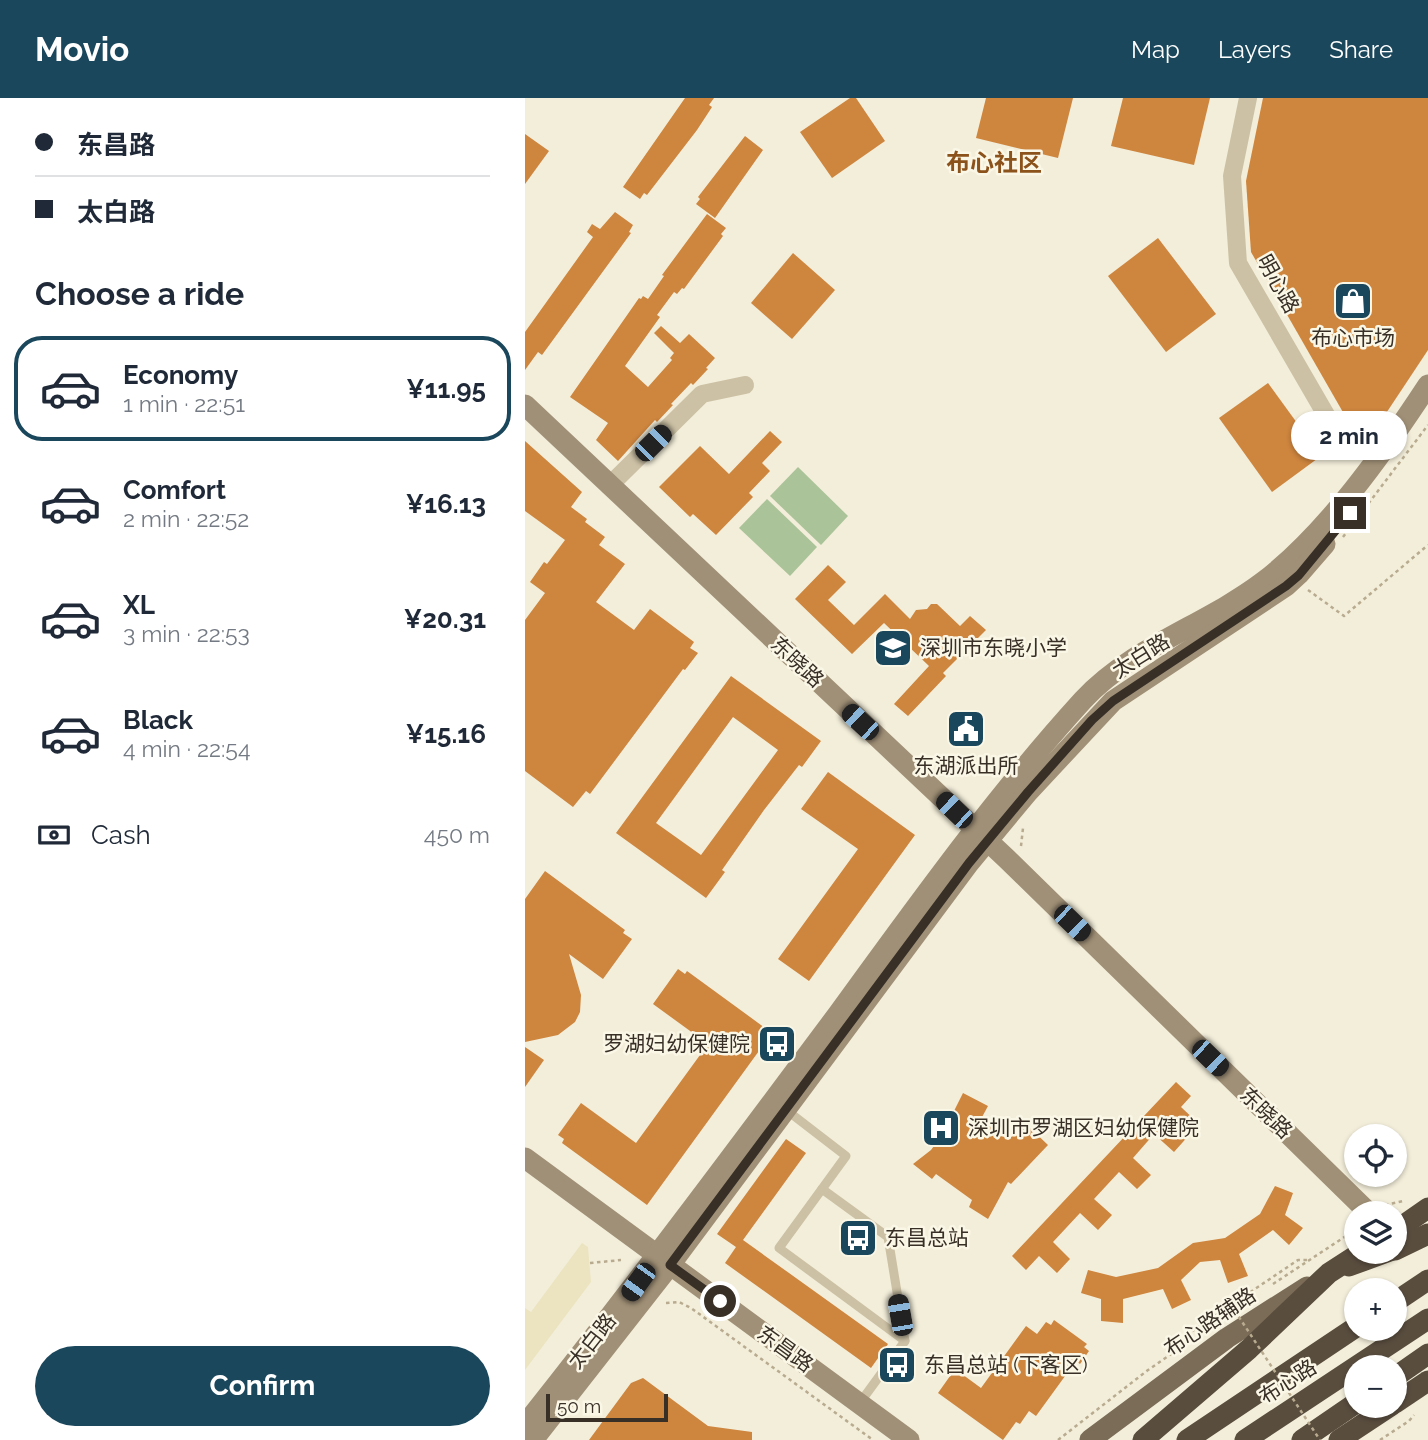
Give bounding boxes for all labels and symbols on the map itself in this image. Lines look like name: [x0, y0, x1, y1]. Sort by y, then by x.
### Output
district label: 布心社区: [946, 148, 1042, 177]
street label: 明心路: [1252, 250, 1305, 317]
shop icon: 布心市场: [1332, 280, 1374, 322]
place label: 布心市场: [1311, 325, 1395, 350]
callout: 2 min: [1292, 412, 1408, 460]
car: [631, 421, 676, 465]
route end: [1334, 497, 1366, 529]
school or university icon: 深圳市东晓小学: [872, 627, 914, 669]
street label: 太白路: [1107, 628, 1174, 683]
street label: 东晓路: [766, 631, 829, 692]
place label: 深圳市东晓小学: [920, 635, 1067, 660]
car: [838, 700, 883, 744]
public building icon: 东湖派出所: [945, 708, 987, 750]
place label: 东湖派出所: [914, 753, 1019, 778]
car: [932, 788, 977, 832]
car: [1050, 901, 1095, 945]
bus stop icon: 罗湖妇幼保健院: [756, 1023, 798, 1065]
place label: 罗湖妇幼保健院: [603, 1031, 750, 1056]
car: [1188, 1036, 1233, 1080]
street label: 东晓路: [1235, 1082, 1298, 1144]
hospital icon: 深圳市罗湖区妇幼保健院: [920, 1107, 962, 1149]
place label: 深圳市罗湖区妇幼保健院: [968, 1115, 1199, 1140]
bus stop icon: 东昌总站: [837, 1217, 879, 1259]
place label: 东昌总站: [885, 1225, 969, 1250]
car: [618, 1259, 659, 1305]
street label: 布心路辅路: [1159, 1282, 1260, 1361]
route start: [704, 1285, 736, 1317]
car: [887, 1292, 914, 1338]
street label: 太白路: [562, 1308, 621, 1373]
street label: 东昌路: [752, 1320, 818, 1377]
bus stop icon: 东昌总站 (下客区): [876, 1344, 918, 1386]
place label: 东昌总站 (下客区): [924, 1352, 1088, 1377]
street label: 布心路: [1255, 1354, 1321, 1409]
scale bar: [546, 1391, 669, 1423]

